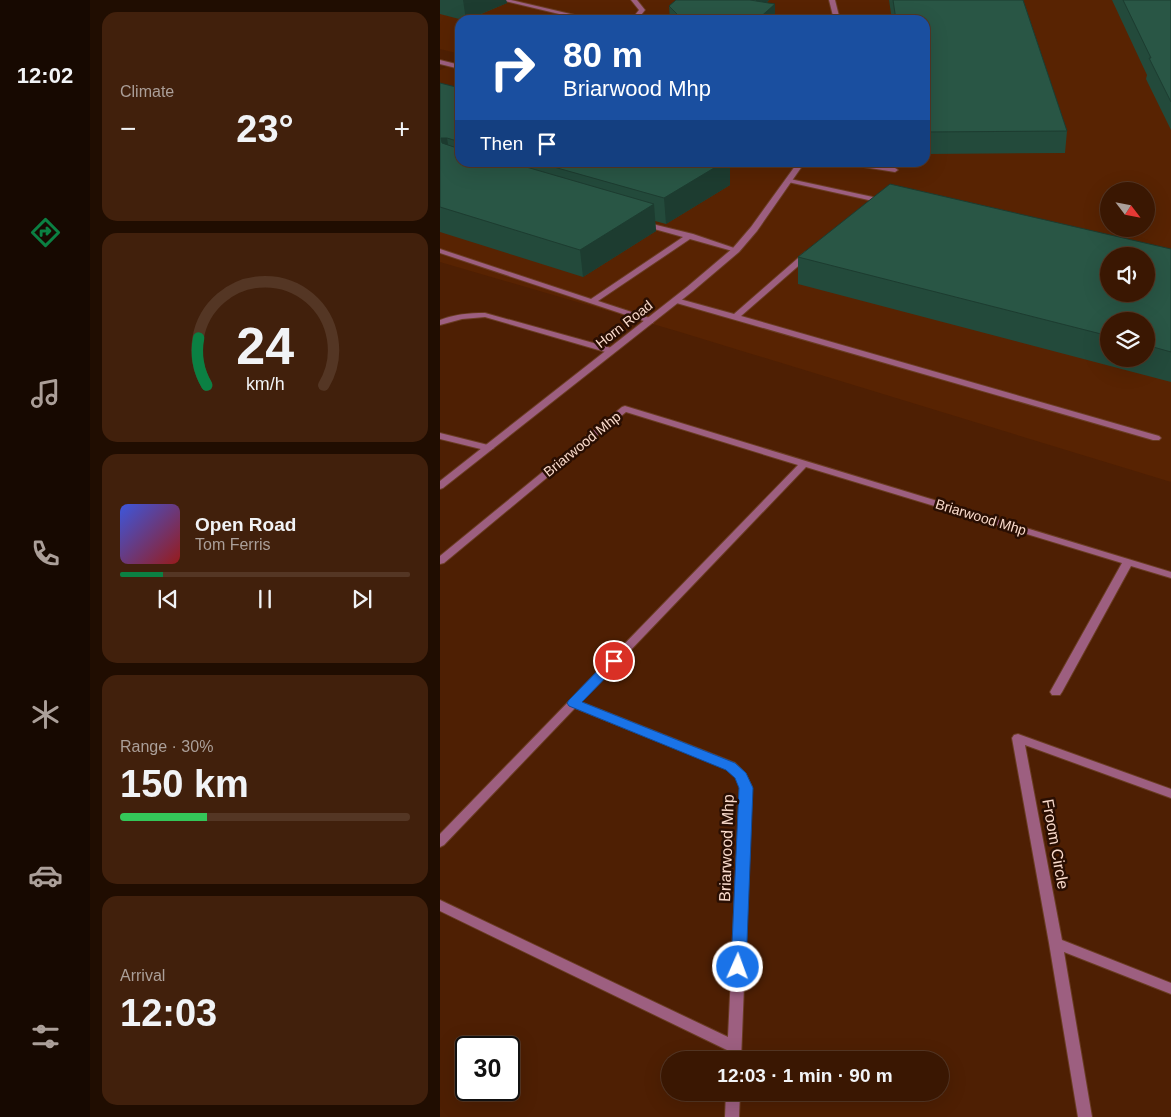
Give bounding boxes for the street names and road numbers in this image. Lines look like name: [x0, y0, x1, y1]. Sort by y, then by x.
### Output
street label: Horn Road: [592, 297, 656, 351]
street label: Briarwood Mhp: [540, 408, 624, 480]
street label: Briarwood Mhp: [934, 496, 1029, 538]
street label: Briarwood Mhp: [716, 794, 737, 902]
street label: Froom Circle: [1039, 798, 1072, 891]

